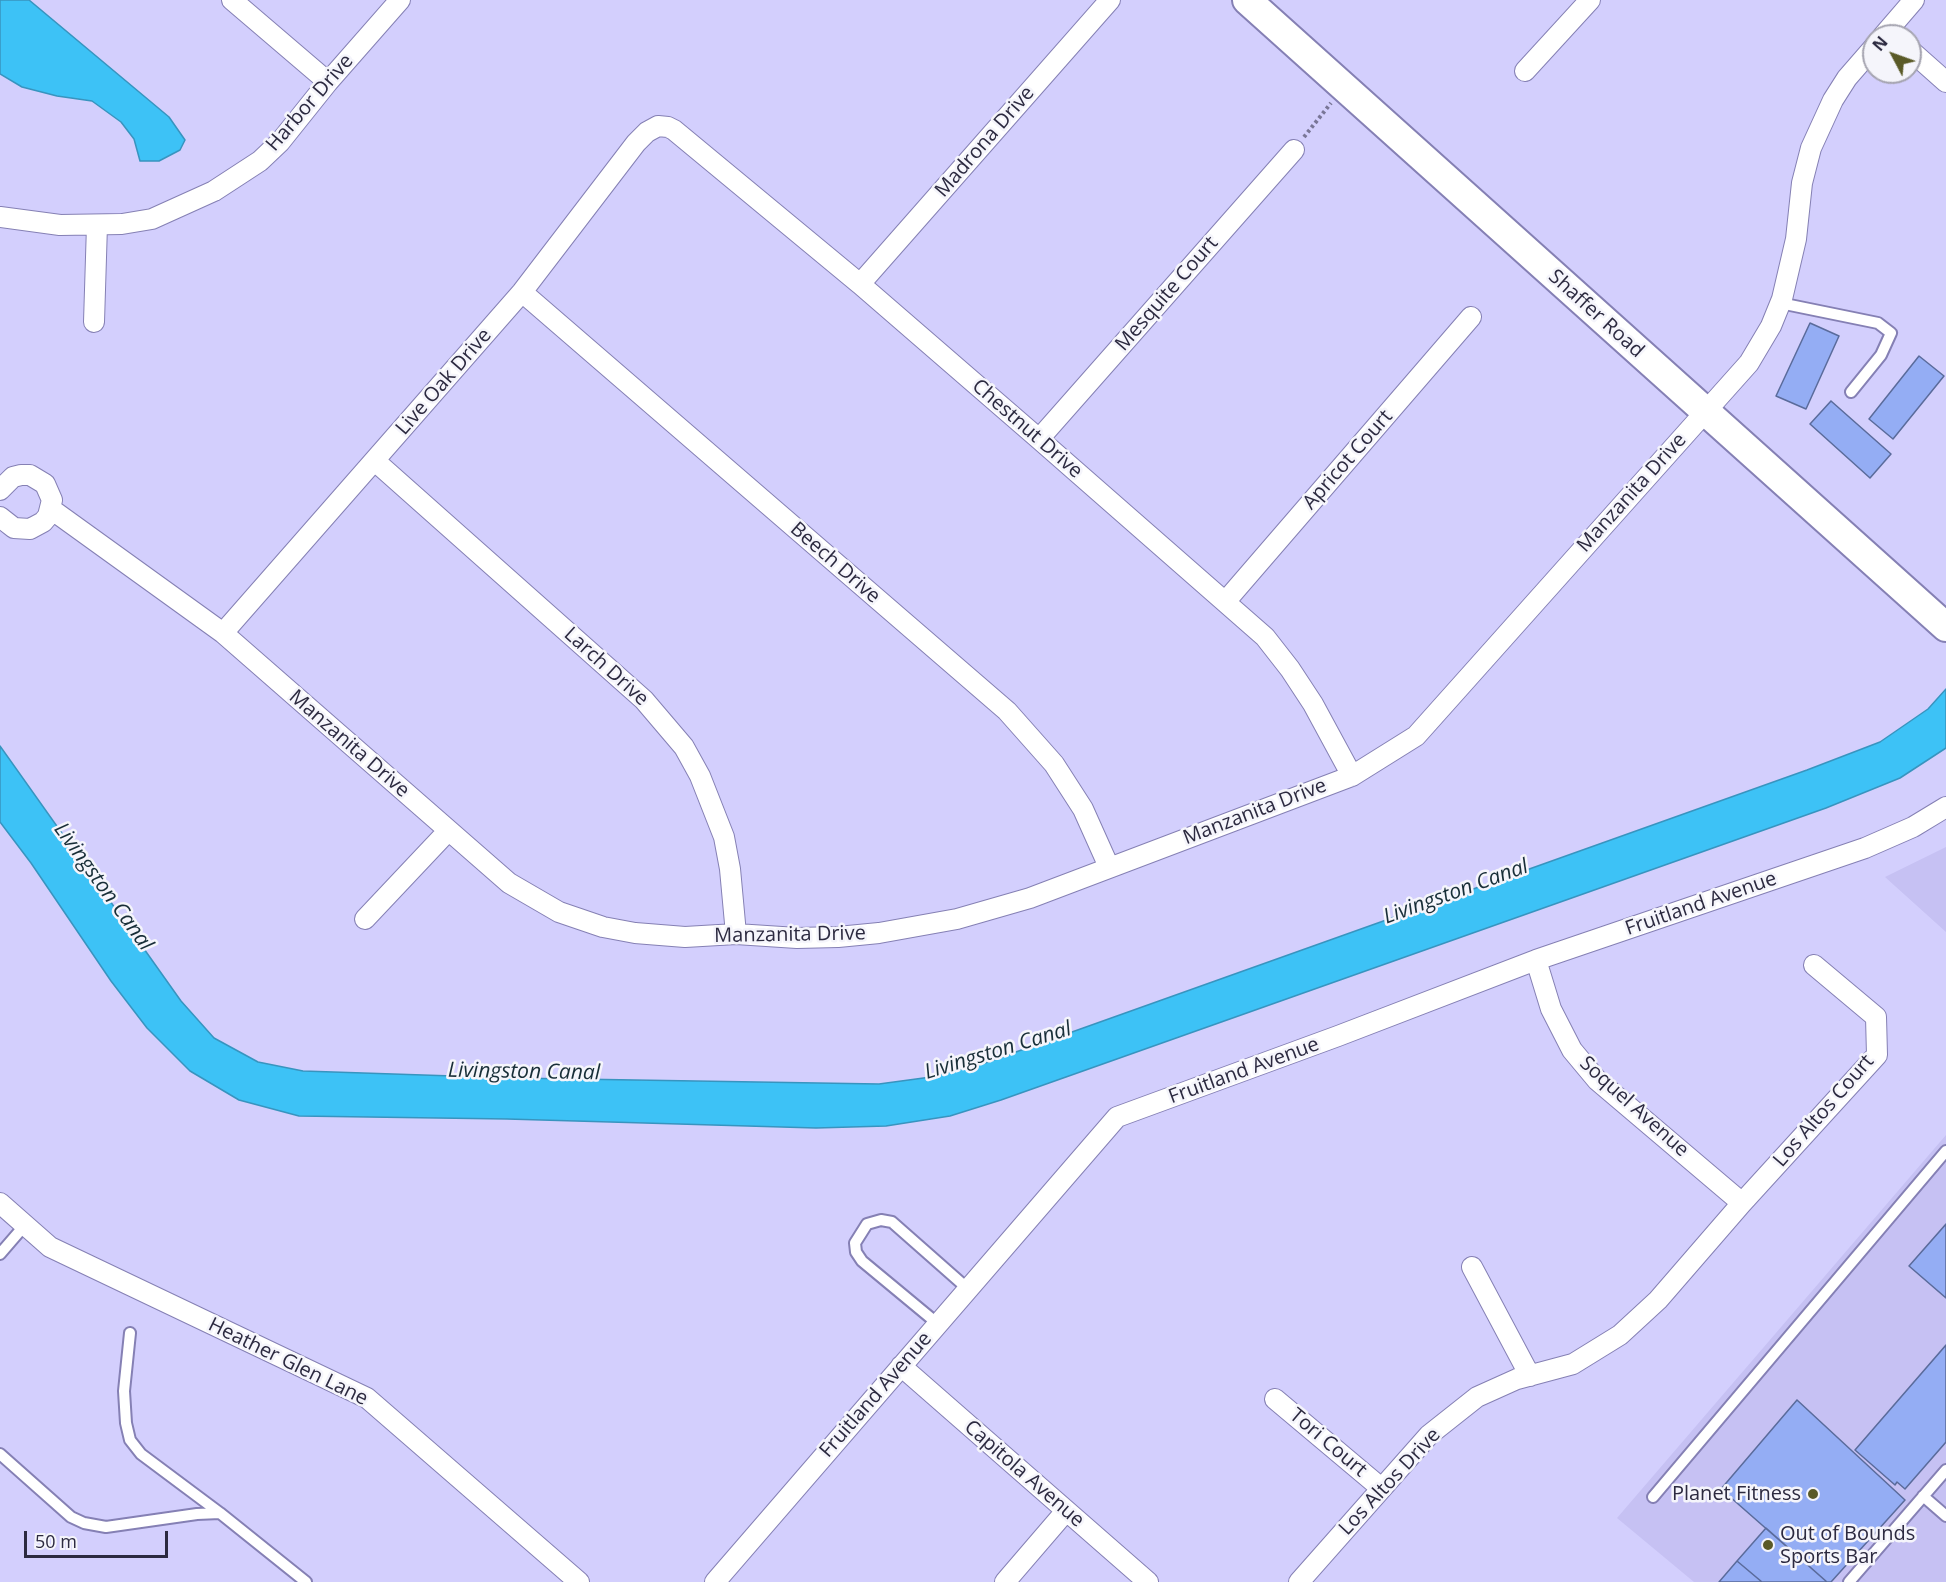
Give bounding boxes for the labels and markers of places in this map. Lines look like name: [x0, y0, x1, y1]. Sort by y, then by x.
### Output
place label: Planet Fitness: [1672, 1482, 1801, 1506]
marker: Planet Fitness: [1806, 1487, 1820, 1501]
place label: Out of Bounds Sports Bar: [1780, 1522, 1915, 1569]
marker: Out of Bounds Sports Bar: [1761, 1538, 1775, 1552]

